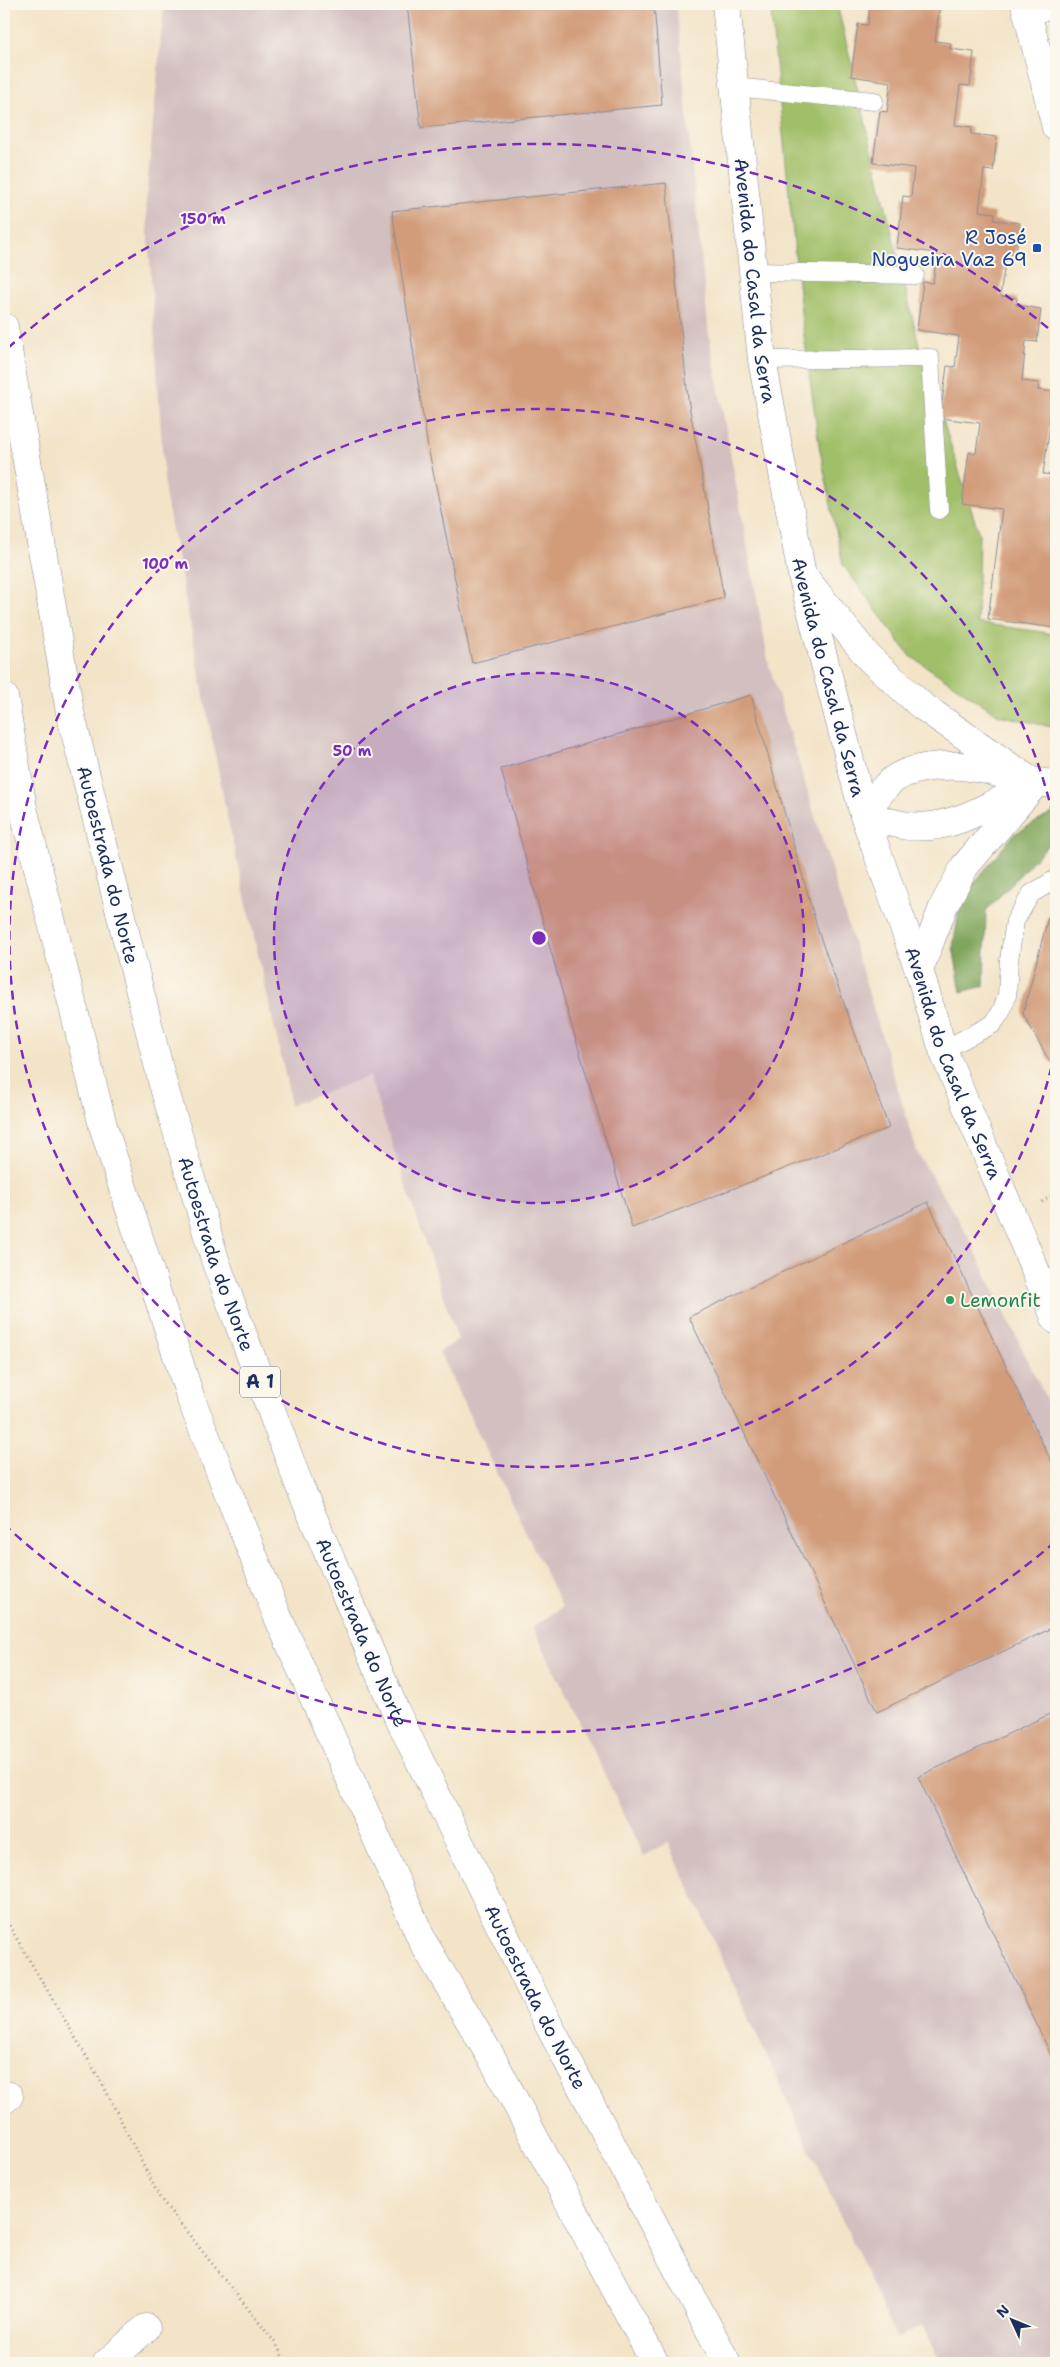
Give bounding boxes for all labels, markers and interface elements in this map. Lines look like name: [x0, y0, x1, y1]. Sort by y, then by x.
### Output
street label: Avenida do Casal da Serra: [729, 157, 782, 405]
text: 150 m: [180, 209, 226, 229]
place label: R José Nogueira Vaz 69: [871, 225, 1027, 272]
marker: R José Nogueira Vaz 69: [1031, 242, 1043, 254]
text: 100 m: [142, 554, 188, 574]
street label: Avenida do Casal da Serra: [786, 556, 871, 800]
text: 50 m: [333, 741, 372, 761]
street label: Autoestrada do Norte: [71, 763, 144, 967]
centre of rings: [530, 929, 548, 947]
street label: Avenida do Casal da Serra: [899, 943, 1008, 1183]
street label: Autoestrada do Norte: [172, 1154, 260, 1355]
place label: Lemonfit: [960, 1288, 1041, 1313]
marker: Lemonfit: [944, 1294, 956, 1306]
road number: A 1: [240, 1366, 280, 1398]
street label: Autoestrada do Norte: [310, 1534, 413, 1731]
street label: Autoestrada do Norte: [479, 1901, 592, 2094]
north arrow: [988, 2294, 1038, 2344]
text: N: [992, 2301, 1013, 2321]

